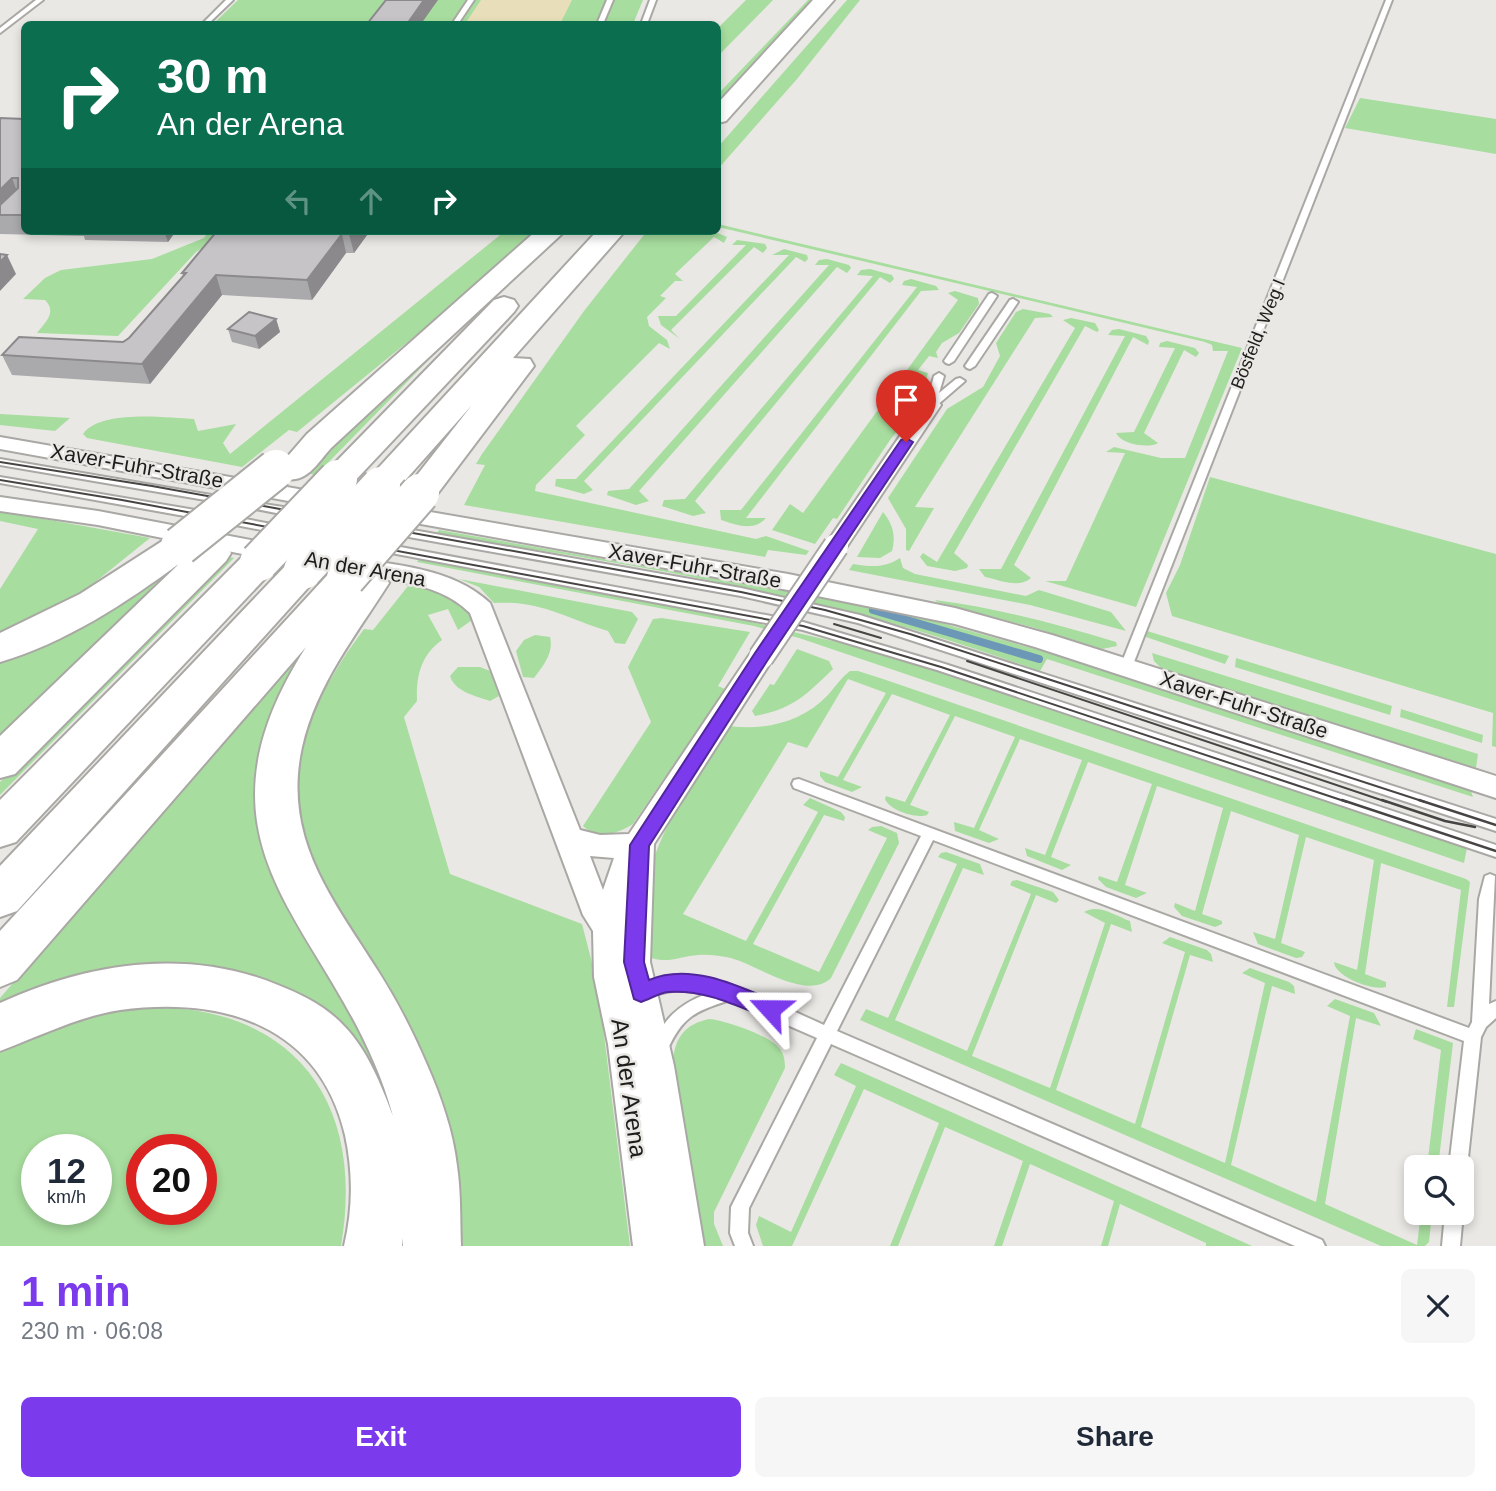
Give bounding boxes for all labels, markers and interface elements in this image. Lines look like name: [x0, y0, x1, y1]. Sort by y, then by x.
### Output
icon: right: [42, 49, 133, 140]
text: 30 m: [157, 49, 269, 103]
text: An der Arena: [157, 106, 344, 142]
icon: left: [279, 182, 317, 220]
icon: ahead: [352, 182, 390, 220]
icon: right: [425, 182, 463, 220]
street label: Bösfeld, Weg I: [1227, 276, 1289, 392]
pin: [876, 370, 936, 442]
icon: arrive: [887, 381, 925, 419]
street label: Xaver-Fuhr-Straße: [49, 439, 225, 492]
street label: Xaver-Fuhr-Straße: [607, 539, 783, 592]
street label: An der Arena: [303, 547, 428, 591]
street label: Xaver-Fuhr-Straße: [1157, 667, 1331, 743]
position arrow: [733, 972, 807, 1046]
street label: An der Arena: [606, 1017, 653, 1160]
speed limit sign: 20: [126, 1134, 217, 1225]
text: 12: [47, 1151, 86, 1190]
map controls: [1404, 1155, 1474, 1225]
button: search: [1404, 1155, 1474, 1225]
text: km/h: [47, 1187, 86, 1207]
text: 1 min: [21, 1268, 131, 1315]
button: close: [1401, 1269, 1475, 1343]
text: 230 m · 06:08: [21, 1318, 163, 1344]
button: Exit: [21, 1397, 741, 1477]
button: Share: [755, 1397, 1475, 1477]

